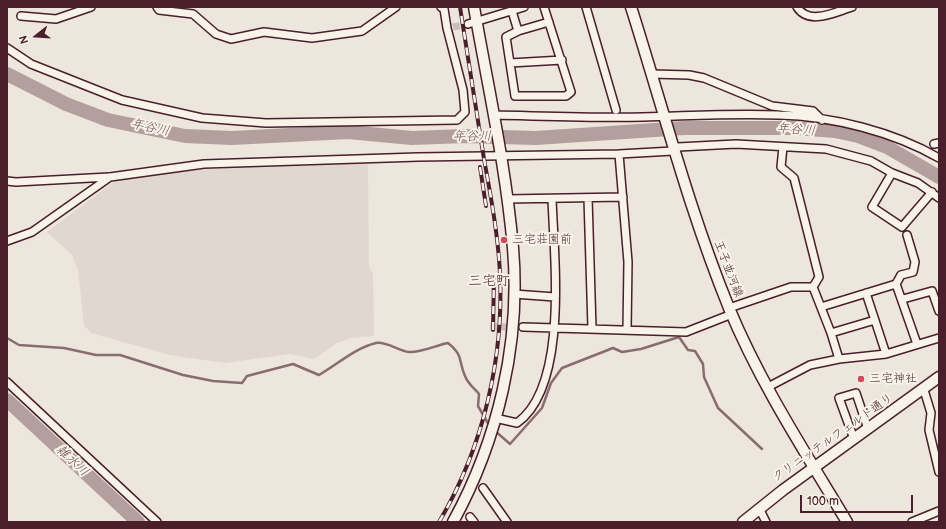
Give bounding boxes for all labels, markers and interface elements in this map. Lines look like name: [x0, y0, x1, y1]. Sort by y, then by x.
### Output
north arrow: [16, 16, 56, 56]
text: N: [17, 34, 31, 46]
water label: 年谷川: [129, 116, 171, 140]
water label: 年谷川: [776, 121, 816, 139]
water label: 年谷川: [453, 129, 491, 145]
place label: 三宅荘園前: [512, 233, 572, 247]
marker: 三宅荘園前: [499, 235, 509, 245]
street label: 王子並河線: [711, 238, 745, 300]
district label: 三宅町: [468, 273, 510, 289]
place label: 三宅神社: [869, 372, 917, 386]
marker: 三宅神社: [856, 374, 866, 384]
street label: クリニッテルフェルド通り: [770, 391, 896, 485]
water label: 雑水川: [52, 442, 92, 480]
scale bar: [802, 487, 915, 513]
text: 100 m: [807, 494, 839, 509]

